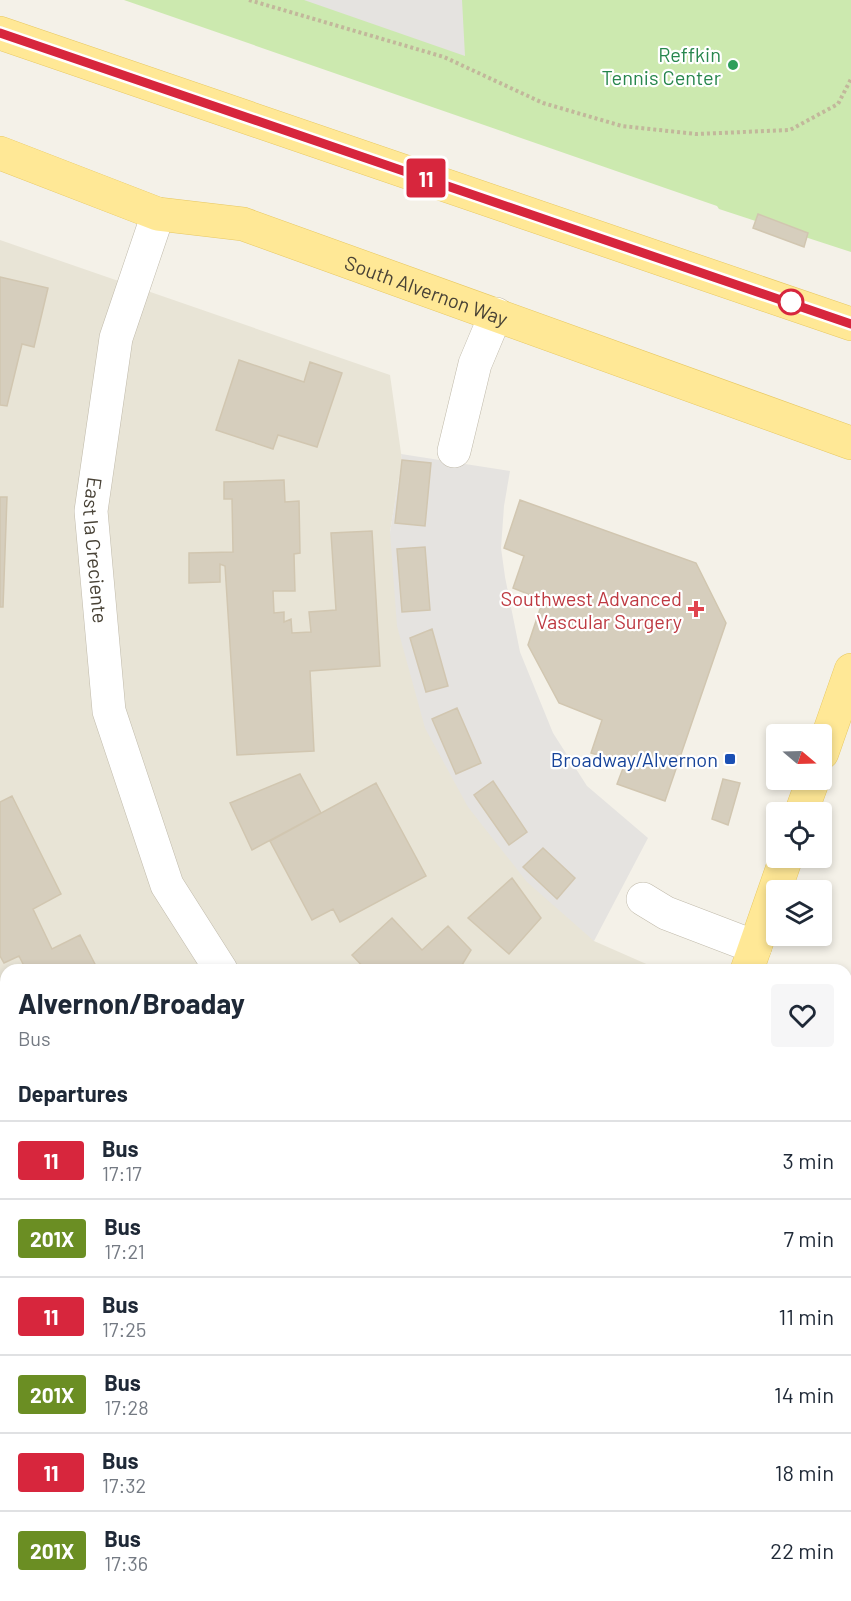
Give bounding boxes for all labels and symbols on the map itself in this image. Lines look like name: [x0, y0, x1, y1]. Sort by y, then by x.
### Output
place label: Reffkin Tennis Center: [602, 42, 721, 89]
marker: Reffkin Tennis Center: [726, 58, 740, 72]
line badge: 11: [399, 158, 453, 198]
street label: South Alvernon Way: [342, 250, 511, 330]
unlabelled marker: [778, 289, 804, 315]
street label: East la Creciente: [79, 476, 113, 624]
place label: Southwest Advanced Vascular Surgery: [501, 586, 682, 633]
marker: Southwest Advanced Vascular Surgery: [687, 600, 705, 618]
north arrow: [766, 724, 832, 790]
place label: Broadway/Alvernon: [551, 747, 718, 771]
marker: Broadway/Alvernon: [723, 752, 737, 766]

